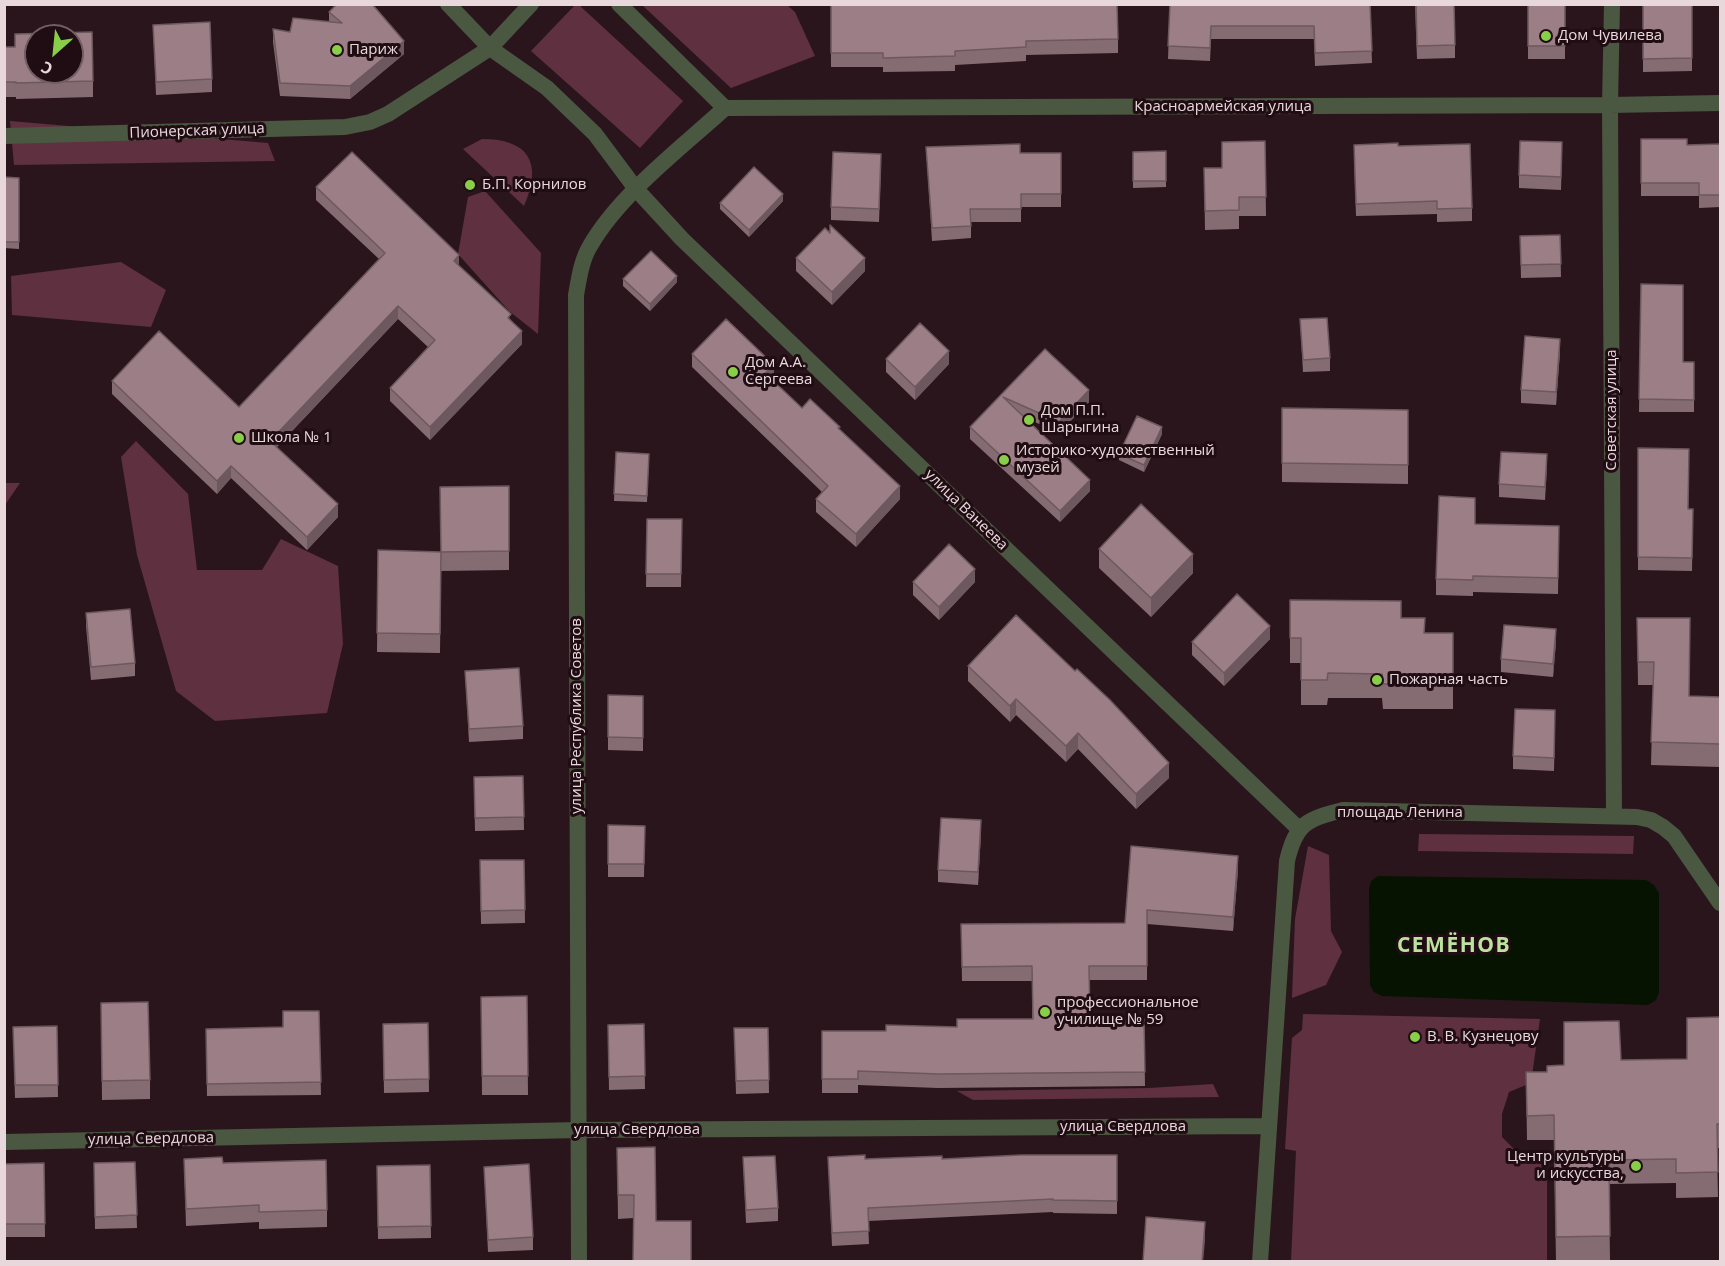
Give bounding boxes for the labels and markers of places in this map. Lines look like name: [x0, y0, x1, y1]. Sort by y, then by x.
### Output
place label: Дом Чувилева: [1558, 27, 1662, 45]
marker: Дом Чувилева: [1539, 29, 1553, 43]
place label: Париж: [349, 41, 398, 59]
marker: Париж: [330, 43, 344, 57]
place label: Б.П. Корнилов: [482, 176, 586, 194]
marker: Б.П. Корнилов: [463, 178, 477, 192]
place label: Дом А.А. Сергеева: [745, 354, 812, 389]
marker: Дом А.А. Сергеева: [726, 365, 740, 379]
place label: Дом П.П. Шарыгина: [1041, 402, 1119, 437]
marker: Дом П.П. Шарыгина: [1022, 413, 1036, 427]
place label: Школа № 1: [251, 429, 332, 447]
marker: Школа № 1: [232, 431, 246, 445]
place label: Историко-художественный музей: [1016, 442, 1215, 477]
marker: Историко-художественный музей: [997, 453, 1011, 467]
place label: Пожарная часть: [1389, 671, 1508, 689]
marker: Пожарная часть: [1370, 673, 1384, 687]
place label: профессиональное училище № 59: [1057, 994, 1199, 1029]
marker: профессиональное училище № 59: [1038, 1005, 1052, 1019]
place label: В. В. Кузнецову: [1427, 1028, 1538, 1046]
marker: В. В. Кузнецову: [1408, 1030, 1422, 1044]
place label: Центр культуры и искусства,: [1507, 1148, 1624, 1183]
marker: Центр культуры и искусства,: [1629, 1159, 1643, 1173]

